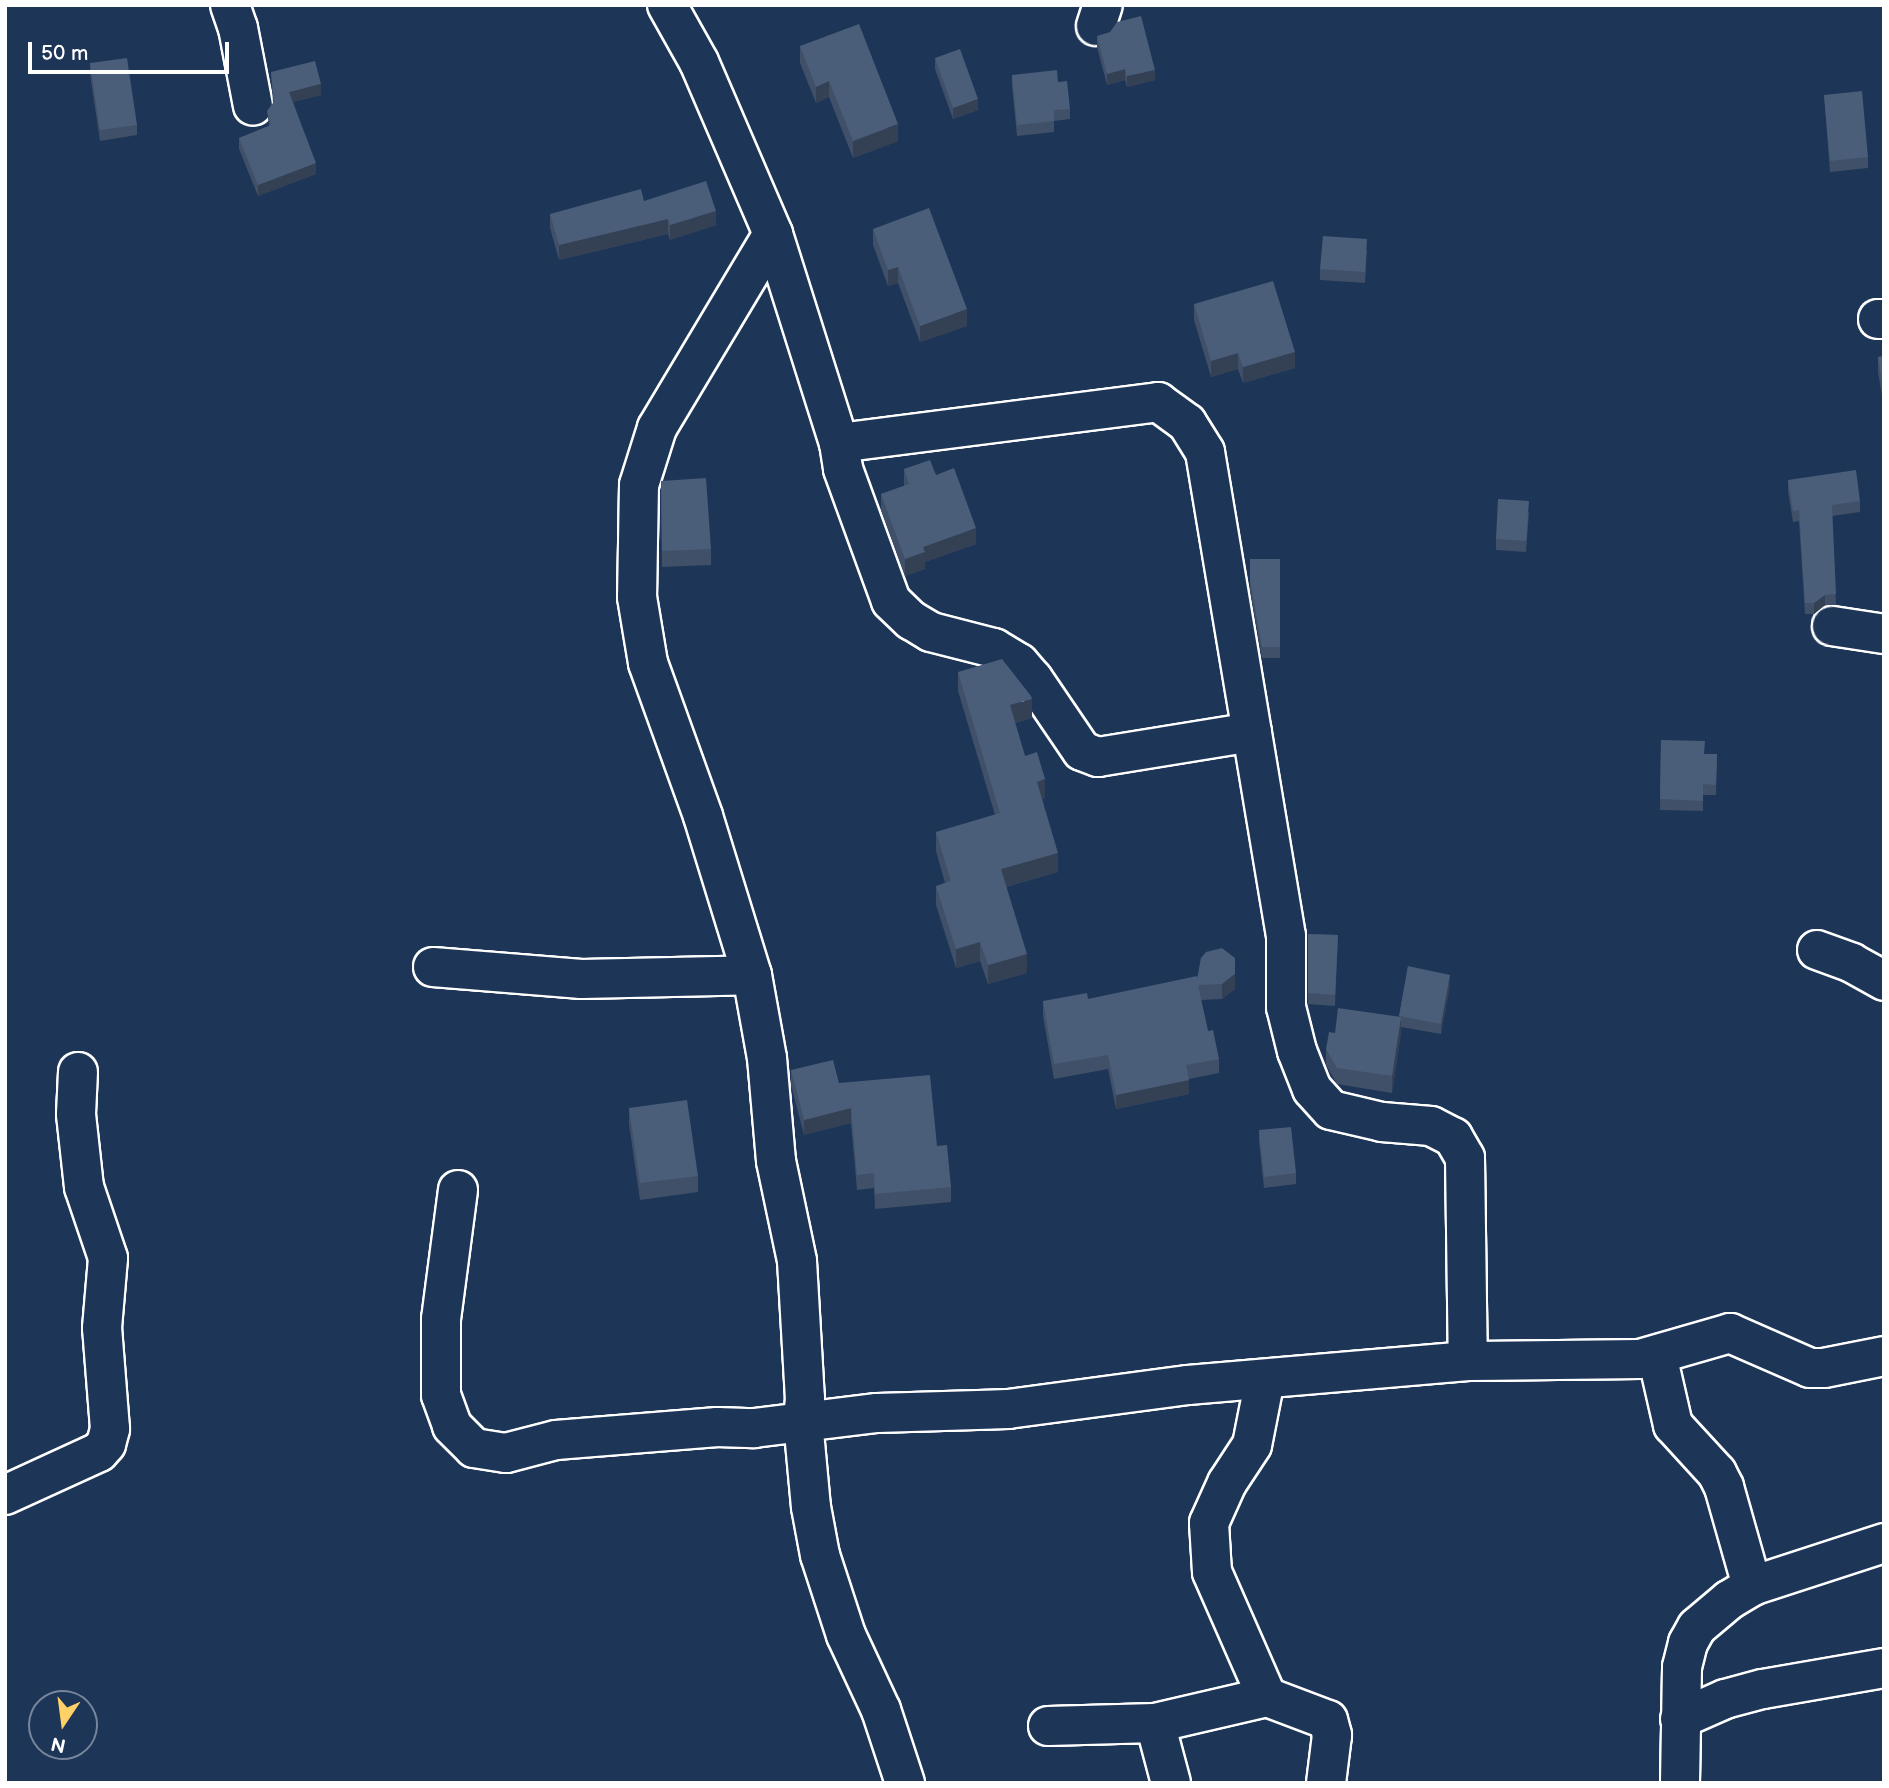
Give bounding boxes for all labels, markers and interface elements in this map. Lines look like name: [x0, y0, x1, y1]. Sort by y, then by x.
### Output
scale bar: [32, 28, 233, 72]
text: 50 m: [41, 41, 88, 66]
north arrow: [28, 1690, 98, 1760]
text: N: [49, 1731, 68, 1757]

